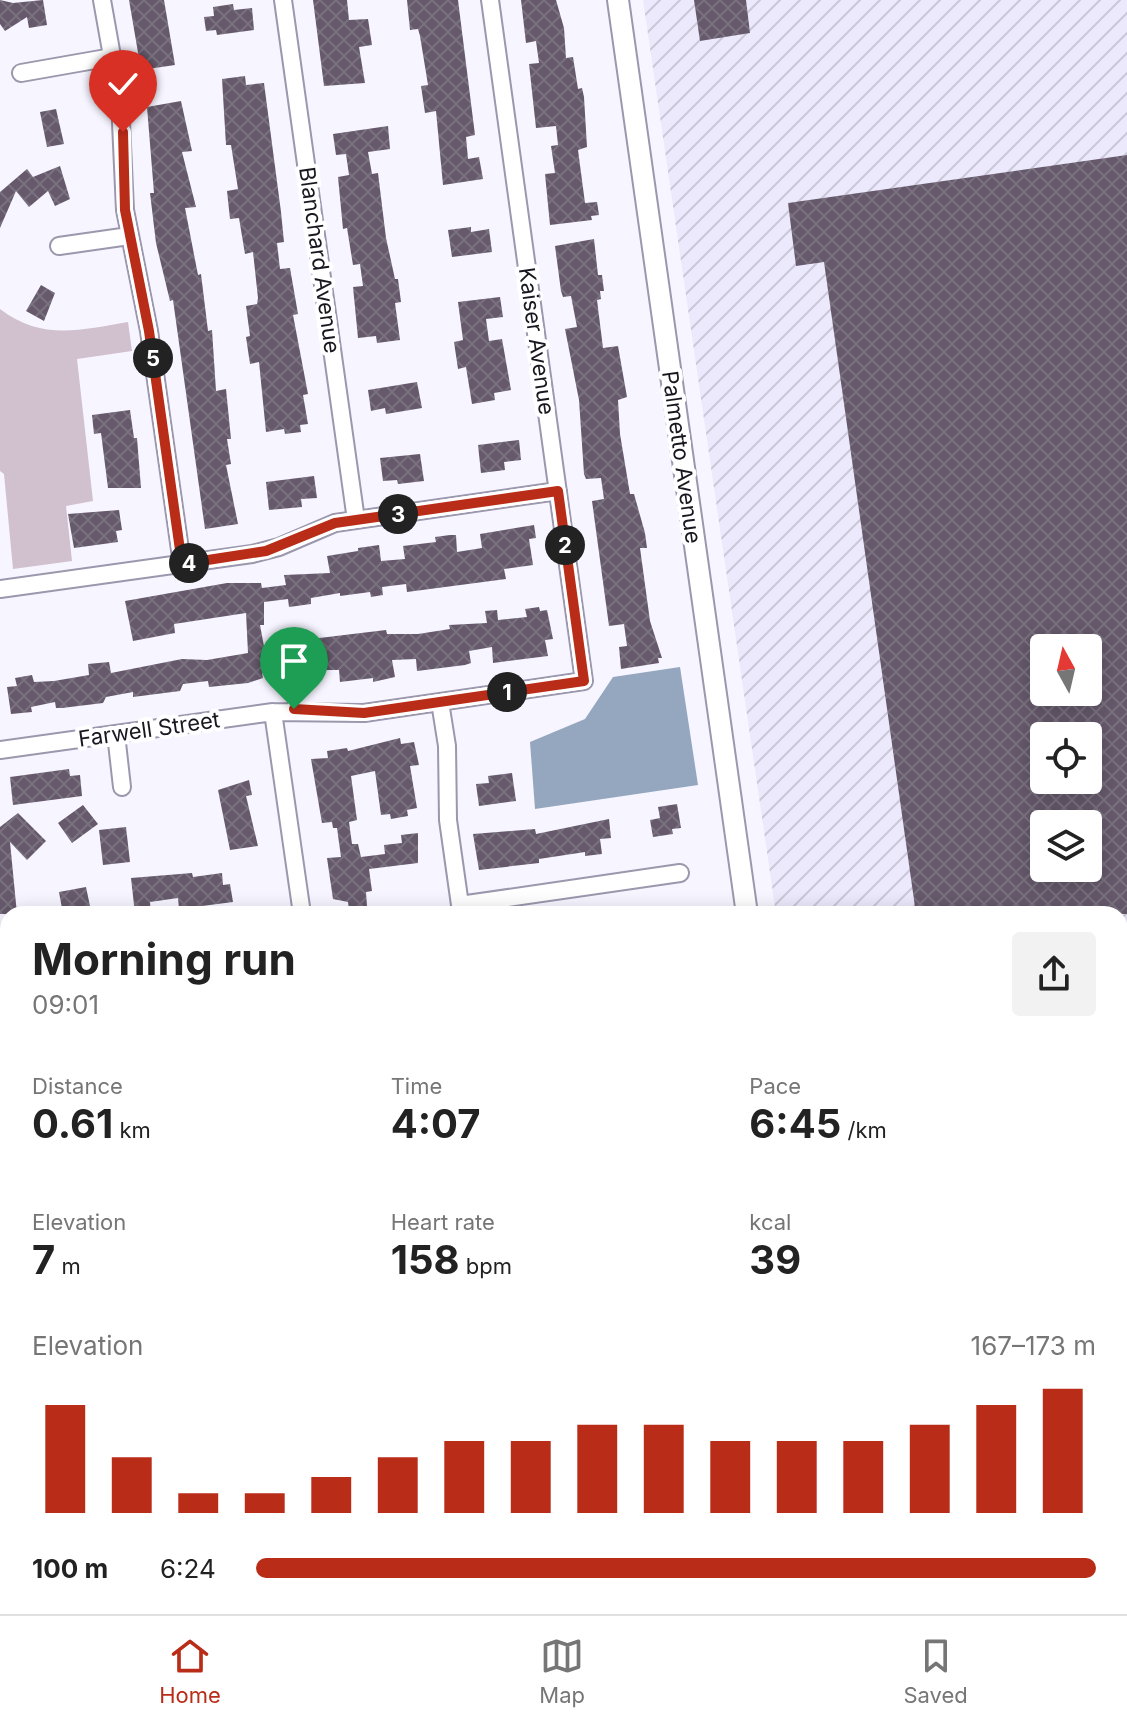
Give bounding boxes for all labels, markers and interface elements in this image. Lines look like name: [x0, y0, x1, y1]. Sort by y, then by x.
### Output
pin: [89, 50, 157, 132]
icon: check: [101, 62, 145, 106]
street label: Blanchard Avenue: [294, 165, 346, 355]
street label: Kaiser Avenue: [514, 266, 560, 416]
pin: 5: [133, 338, 173, 378]
text: 5: [146, 345, 160, 371]
street label: Palmetto Avenue: [657, 369, 707, 545]
pin: 3: [378, 494, 418, 534]
text: 3: [391, 501, 405, 527]
pin: 2: [545, 525, 585, 565]
text: 2: [558, 532, 572, 558]
pin: 4: [169, 543, 209, 583]
text: 4: [182, 550, 196, 576]
pin: [260, 627, 328, 709]
north arrow: [1030, 634, 1102, 706]
map controls: [1030, 634, 1102, 882]
icon: arrive: [272, 639, 316, 683]
pin: 1: [487, 672, 527, 712]
text: 1: [502, 679, 512, 705]
street label: Farwell Street: [77, 706, 221, 752]
button: locate: [1030, 722, 1102, 794]
button: layers: [1030, 810, 1102, 882]
text: Morning run: [32, 932, 296, 986]
button: share: [1012, 932, 1096, 1016]
text: 09:01: [32, 989, 99, 1020]
text: Distance: [32, 1073, 123, 1099]
text: Time: [391, 1073, 442, 1099]
text: Pace: [749, 1073, 801, 1099]
text: 0.61: [32, 1099, 113, 1148]
text: 4:07: [391, 1099, 481, 1148]
text: 6:45: [749, 1099, 841, 1148]
text: km: [113, 1117, 151, 1143]
text: /km: [841, 1117, 887, 1143]
text: Elevation: [32, 1209, 126, 1235]
text: Heart rate: [391, 1209, 495, 1235]
text: kcal: [749, 1209, 791, 1235]
text: 7: [32, 1235, 55, 1284]
text: 158: [391, 1235, 460, 1284]
text: 39: [749, 1235, 801, 1284]
text: m: [55, 1253, 81, 1279]
text: bpm: [460, 1253, 512, 1279]
text: Elevation: [32, 1330, 143, 1361]
text: 167–173 m: [971, 1330, 1096, 1361]
text: 100 m: [32, 1553, 108, 1584]
text: 6:24: [160, 1553, 216, 1584]
tab: Home: [159, 1634, 221, 1708]
tab: Map: [539, 1634, 585, 1708]
tab: Saved: [903, 1634, 968, 1708]

